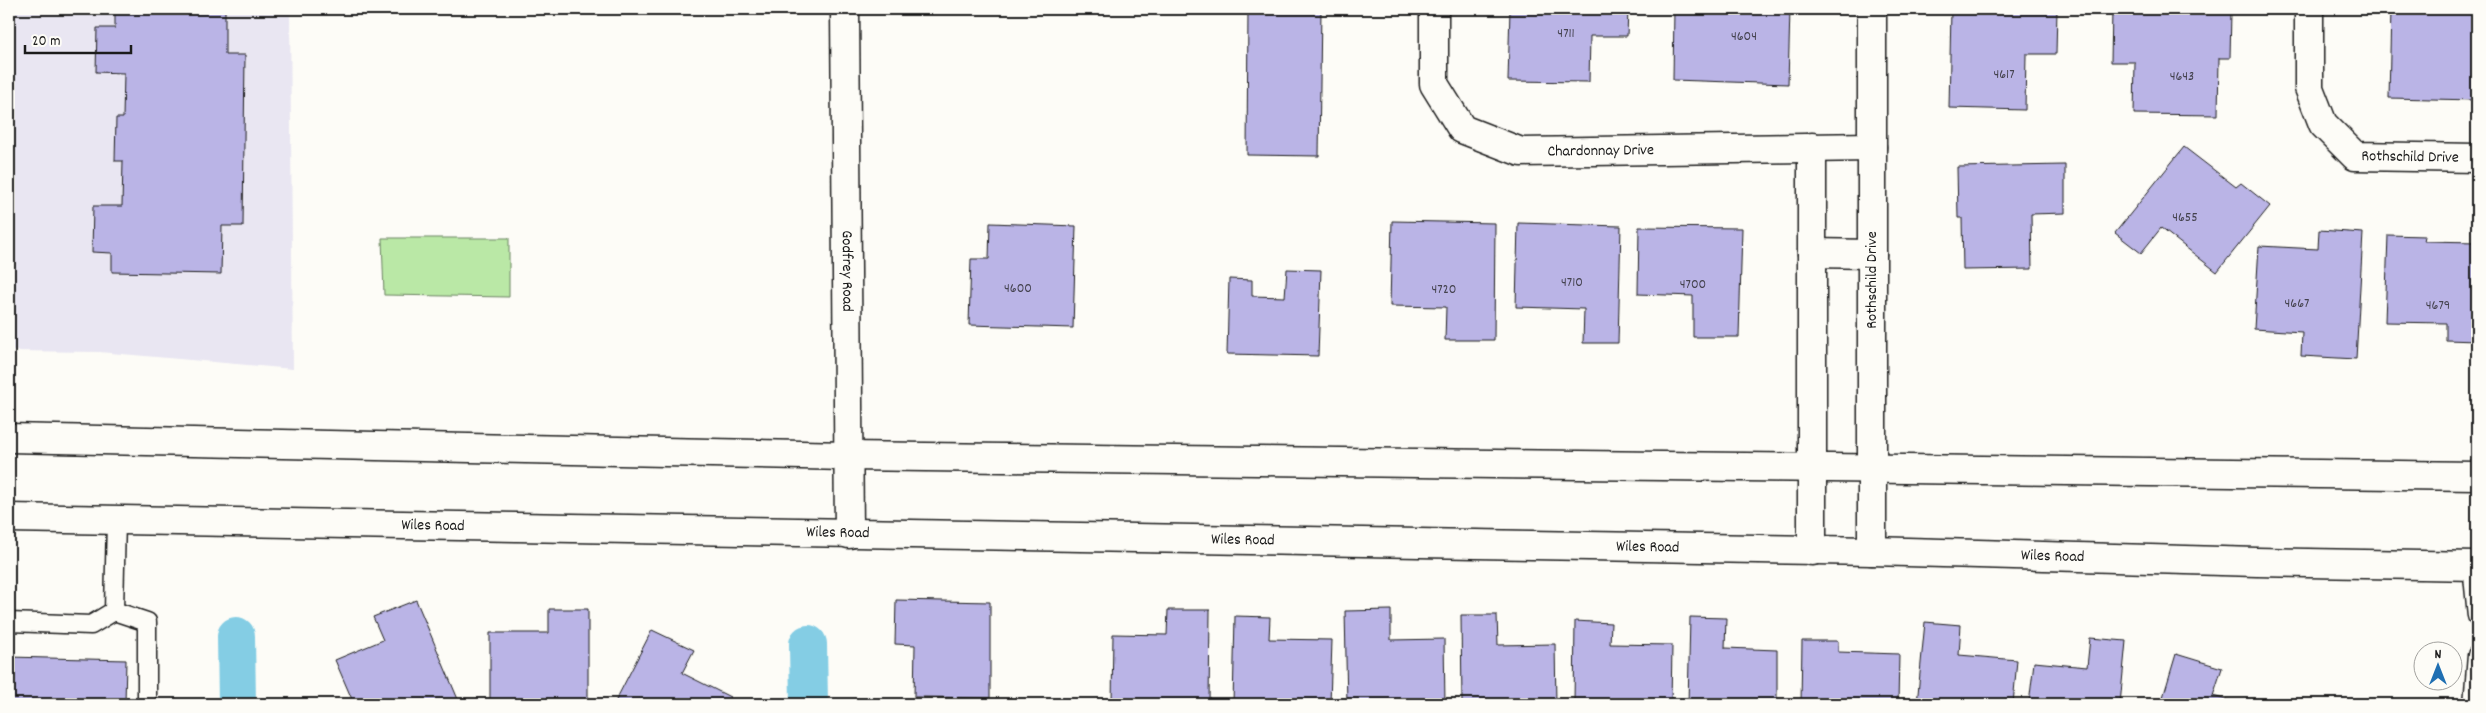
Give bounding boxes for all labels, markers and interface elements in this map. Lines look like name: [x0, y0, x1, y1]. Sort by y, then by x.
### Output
scale bar: [25, 22, 131, 54]
house number: 4711: [1557, 24, 1575, 44]
house number: 4604: [1731, 27, 1757, 47]
text: 20 m: [32, 31, 60, 53]
house number: 4617: [1993, 65, 2015, 85]
house number: 4643: [2170, 67, 2194, 87]
street label: Chardonnay Drive: [1547, 139, 1654, 163]
street label: Rothschild Drive: [2361, 145, 2459, 169]
house number: 4655: [2172, 208, 2198, 228]
street label: Godfrey Road: [835, 230, 859, 312]
street label: Rothschild Drive: [1861, 231, 1884, 329]
house number: 4710: [1561, 273, 1583, 293]
house number: 4700: [1680, 275, 1706, 295]
house number: 4600: [1004, 279, 1032, 299]
house number: 4720: [1432, 280, 1456, 300]
house number: 4667: [2285, 294, 2309, 314]
house number: 4679: [2426, 296, 2450, 316]
street label: Wiles Road: [401, 513, 465, 538]
street label: Wiles Road: [806, 521, 870, 545]
street label: Wiles Road: [1211, 528, 1275, 552]
street label: Wiles Road: [1616, 535, 1680, 559]
street label: Wiles Road: [2021, 544, 2085, 569]
north arrow: [2414, 640, 2464, 690]
text: N: [2435, 645, 2442, 665]

